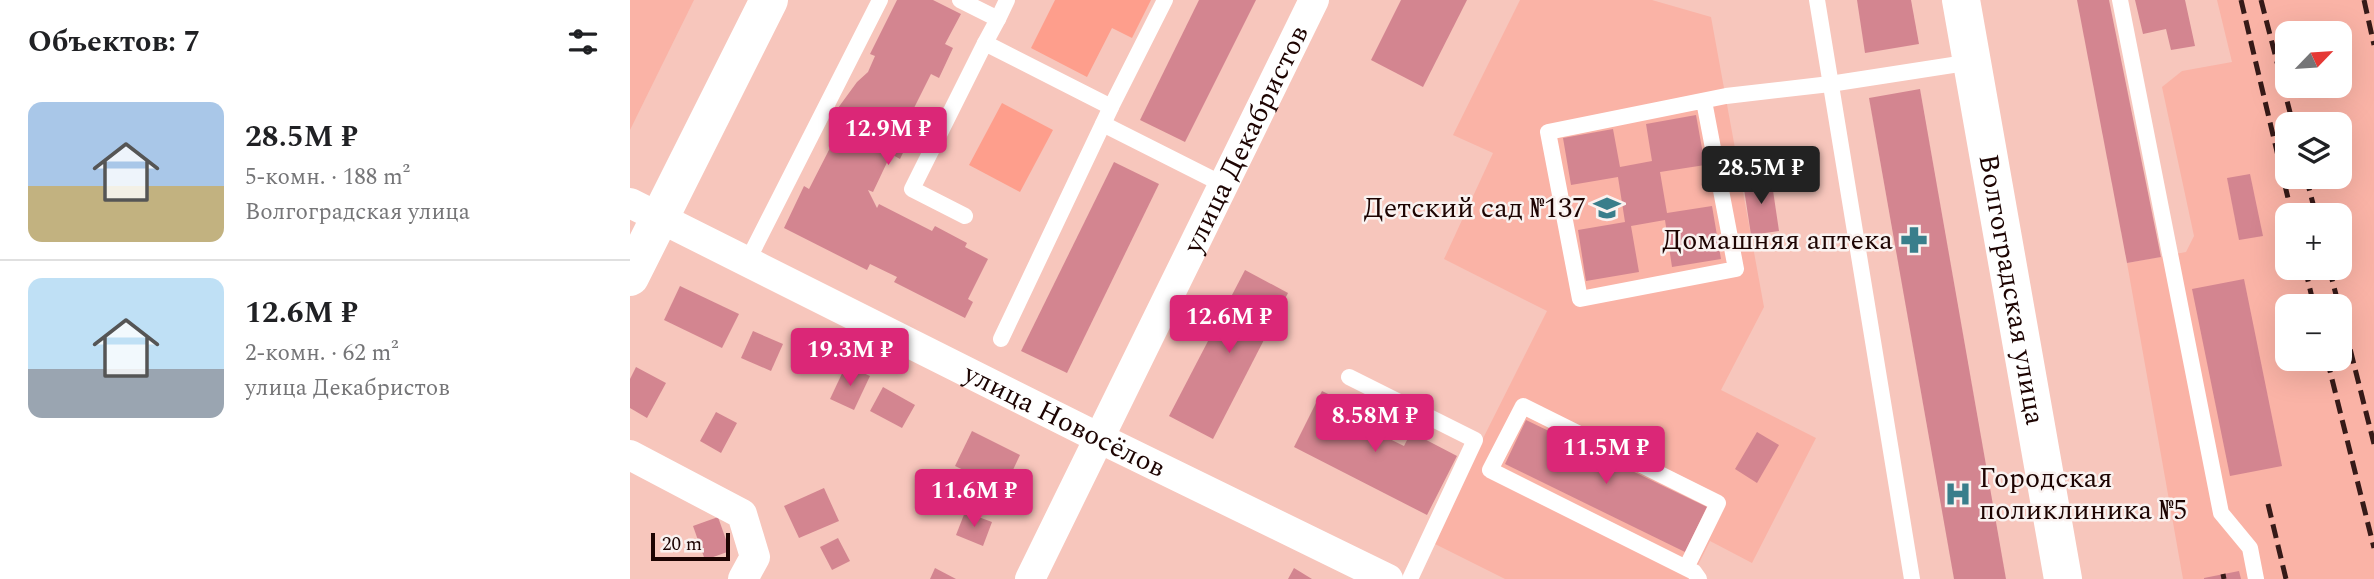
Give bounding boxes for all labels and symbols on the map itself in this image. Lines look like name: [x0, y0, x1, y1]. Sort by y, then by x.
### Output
street label: улица Декабристов: [1171, 18, 1320, 261]
north arrow: [2275, 21, 2352, 98]
pin: 12.9M ₽: [823, 108, 953, 167]
pin: 28.5M ₽: [1696, 146, 1826, 206]
street label: Волгоградская улица: [1967, 151, 2057, 429]
place label: Детский сад №137: [1364, 187, 1586, 230]
school or university icon: Детский сад №137: [1592, 193, 1622, 223]
place label: Домашняя аптека: [1662, 219, 1893, 262]
pharmacy icon: Домашняя аптека: [1899, 225, 1929, 255]
pin: 12.6M ₽: [1164, 296, 1294, 355]
pin: 19.3M ₽: [785, 328, 915, 388]
street label: улица Новосёлов: [955, 352, 1173, 489]
pin: 8.58M ₽: [1310, 394, 1440, 454]
pin: 11.5M ₽: [1541, 426, 1671, 486]
place label: Городская поликлиника №5: [1979, 457, 2187, 532]
pin: 11.6M ₽: [909, 470, 1039, 529]
hospital icon: Городская поликлиника №5: [1943, 479, 1973, 509]
scale bar: [651, 530, 730, 562]

